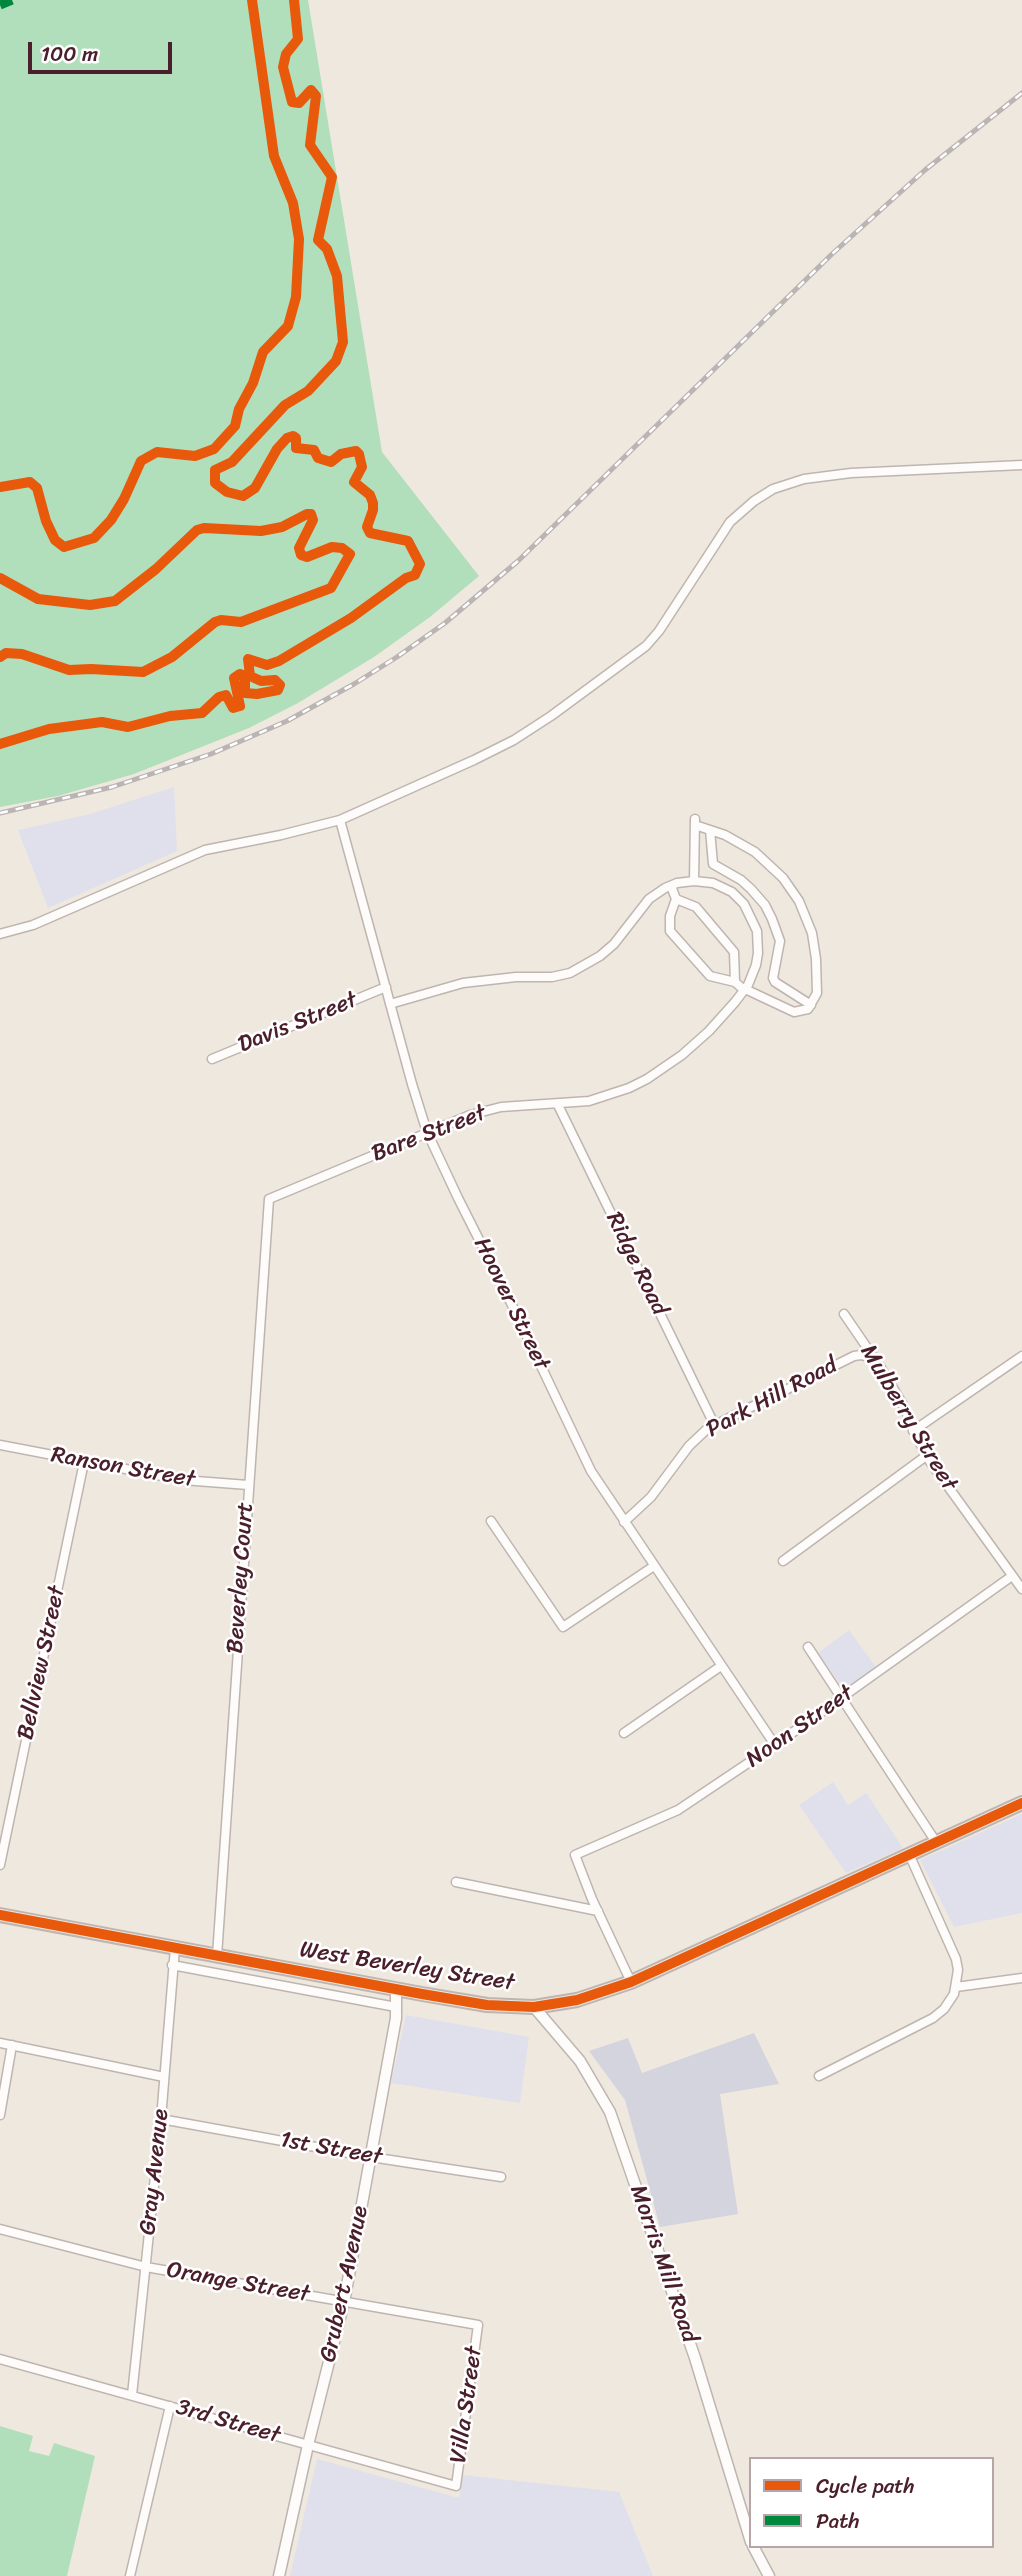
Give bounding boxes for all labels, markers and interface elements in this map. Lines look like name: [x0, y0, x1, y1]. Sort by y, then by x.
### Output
scale bar: [32, 28, 175, 72]
text: 100 m: [41, 35, 98, 73]
street label: Davis Street: [235, 987, 361, 1059]
street label: Bare Street: [368, 1100, 490, 1168]
street label: Ridge Road: [599, 1208, 673, 1320]
street label: Hoover Street: [467, 1233, 555, 1375]
street label: Mulberry Street: [854, 1340, 962, 1496]
street label: Park Hill Road: [702, 1352, 842, 1444]
street label: Ranson Street: [49, 1442, 197, 1494]
street label: Beverley Court: [222, 1501, 260, 1655]
street label: Bellview Street: [12, 1584, 72, 1742]
street label: Noon Street: [741, 1680, 859, 1774]
street label: West Beverley Street: [298, 1936, 516, 1998]
street label: Gray Avenue: [135, 2108, 175, 2236]
street label: 1st Street: [278, 2126, 384, 2172]
street label: Morris Mill Road: [623, 2182, 703, 2346]
street label: Grubert Avenue: [315, 2203, 375, 2365]
street label: Orange Street: [164, 2257, 312, 2309]
street label: Villa Street: [445, 2345, 489, 2465]
street label: 3rd Street: [173, 2394, 283, 2450]
legend: [749, 2457, 994, 2548]
text: Cycle path: [816, 2467, 915, 2505]
text: Path: [816, 2502, 859, 2540]

